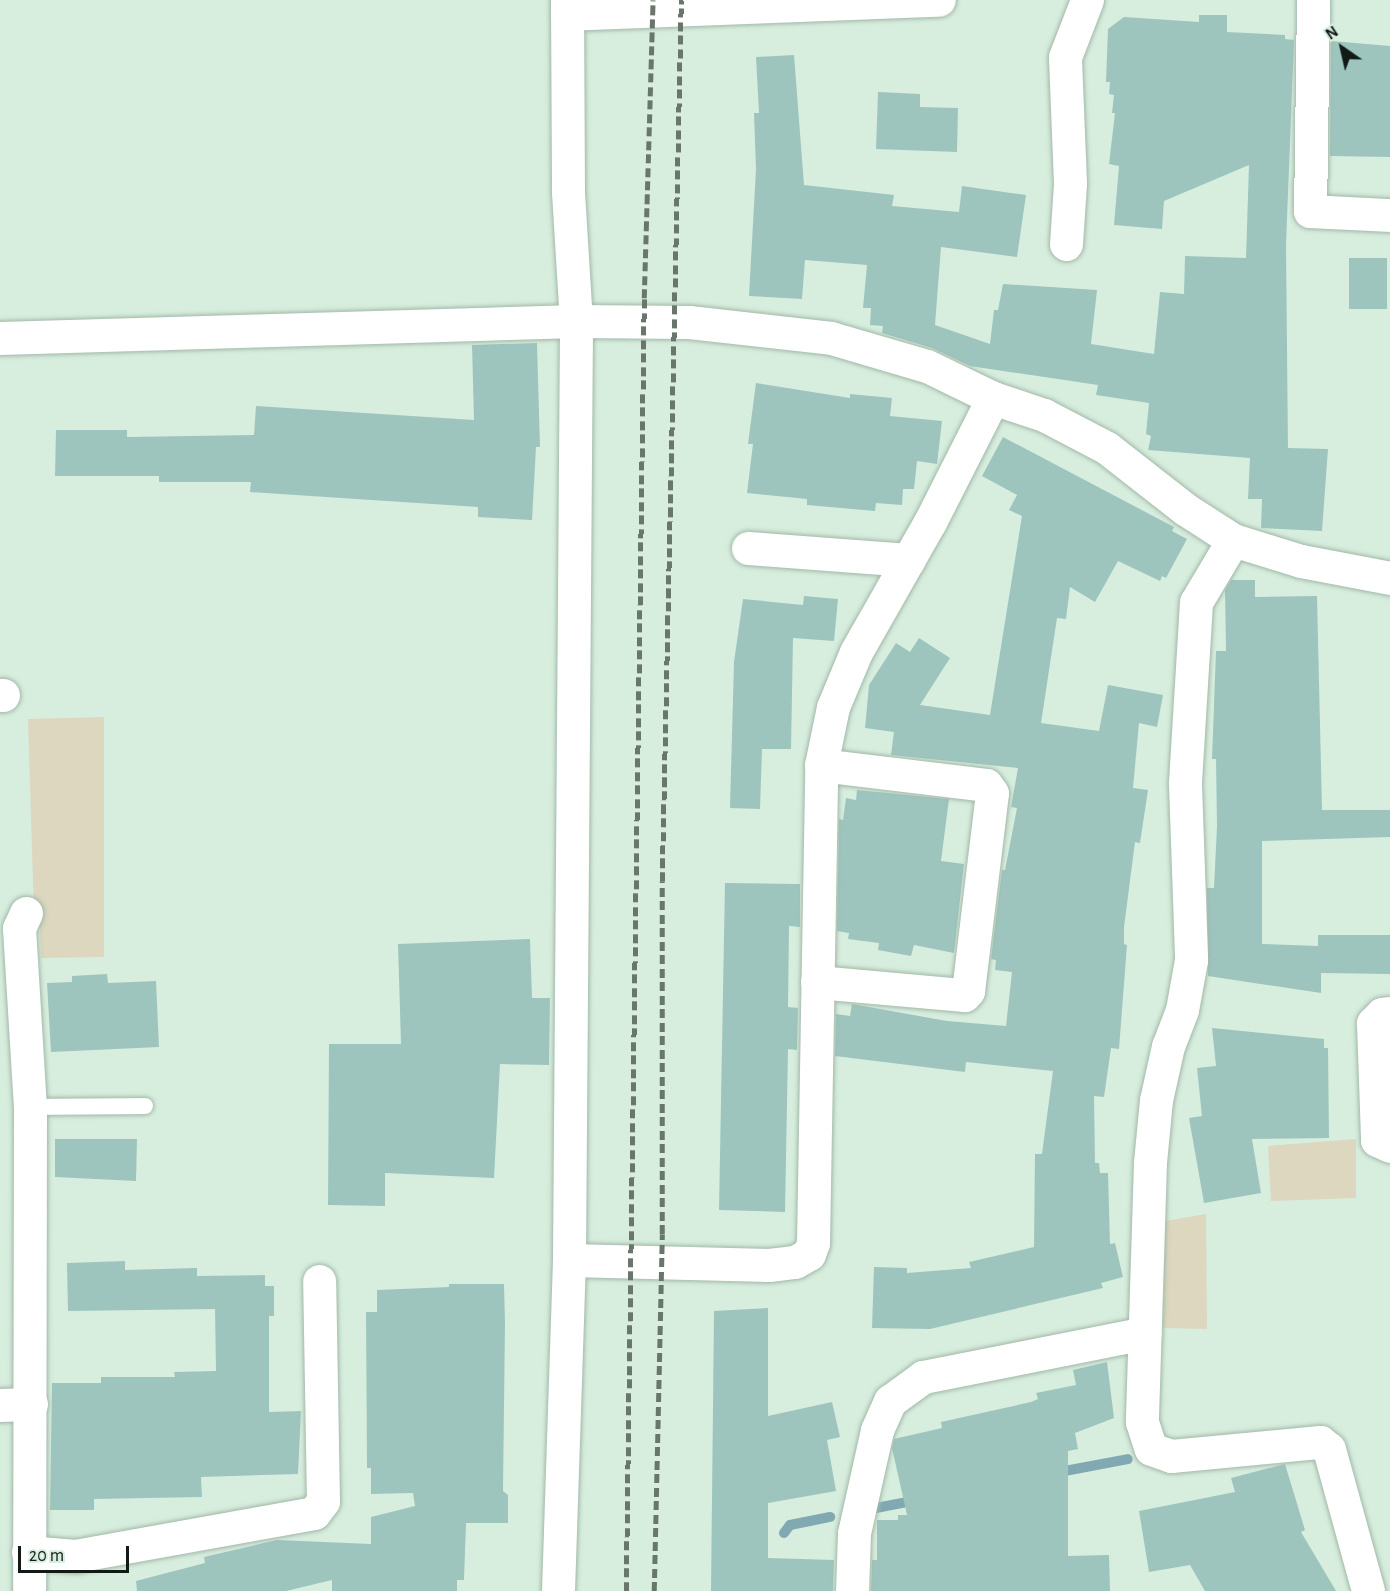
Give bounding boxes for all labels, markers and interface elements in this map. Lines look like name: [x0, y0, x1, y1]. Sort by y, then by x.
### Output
north arrow: [1312, 18, 1372, 78]
text: N: [1323, 23, 1341, 43]
scale bar: [21, 1534, 132, 1572]
text: 20 m: [29, 1547, 64, 1565]

